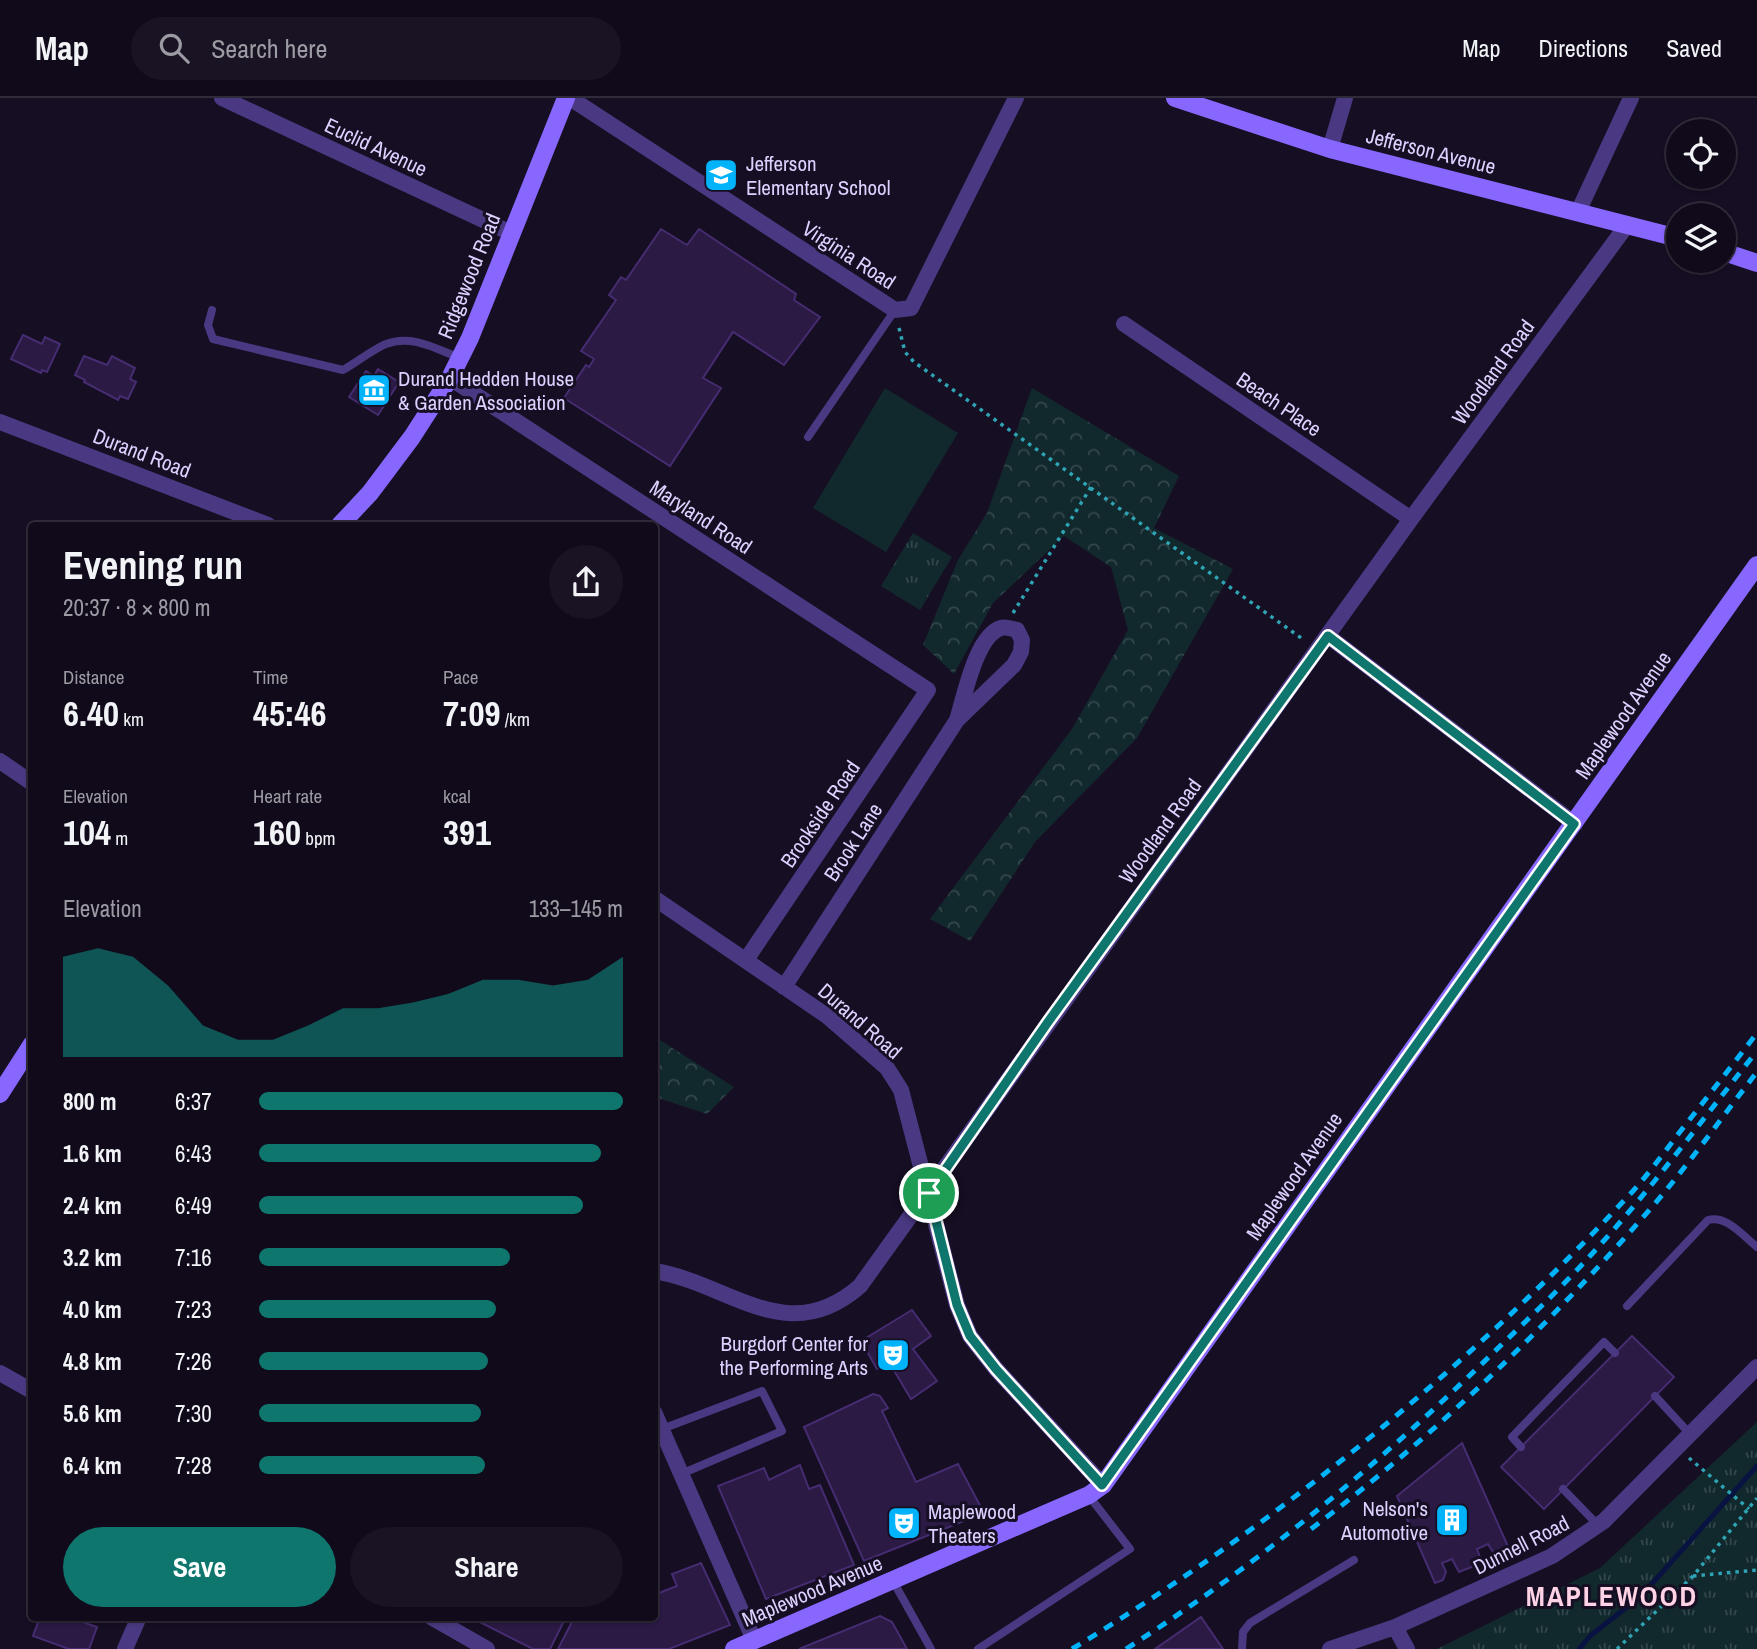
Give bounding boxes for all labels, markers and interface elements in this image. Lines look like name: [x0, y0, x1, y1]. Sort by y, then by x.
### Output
search box: [131, 17, 621, 80]
text: Map: [35, 26, 89, 70]
icon: search: [155, 29, 193, 67]
text: Search here: [211, 31, 327, 66]
text: Map: [1462, 32, 1500, 64]
text: Directions: [1538, 32, 1628, 64]
text: Saved: [1666, 32, 1722, 64]
street label: Euclid Avenue: [320, 111, 432, 183]
map controls: [1666, 119, 1736, 273]
button: locate: [1666, 119, 1736, 189]
street label: Jefferson Avenue: [1363, 121, 1499, 181]
place label: Jefferson Elementary School: [746, 149, 891, 202]
school or university icon: Jefferson Elementary School: [702, 156, 740, 194]
button: layers: [1666, 203, 1736, 273]
street label: Ridgewood Road: [431, 209, 507, 343]
street label: Virginia Road: [797, 214, 901, 296]
street label: Woodland Road: [1445, 314, 1541, 430]
place label: Durand Hedden House & Garden Association: [398, 364, 574, 417]
street label: Beach Place: [1231, 365, 1327, 443]
museum icon: Durand Hedden House & Garden Association: [355, 371, 393, 409]
street label: Durand Road: [89, 421, 195, 485]
street label: Maryland Road: [644, 473, 758, 561]
text: Evening run: [63, 540, 243, 591]
button: share: [549, 545, 623, 619]
text: 20:37 · 8 × 800 m: [63, 592, 210, 623]
street label: Maplewood Avenue: [1568, 645, 1678, 785]
text: Distance: [63, 664, 124, 690]
text: Time: [253, 664, 288, 690]
text: Pace: [443, 664, 479, 690]
text: 6.40: [63, 690, 119, 737]
text: 45:46: [253, 690, 326, 737]
text: 7:09: [443, 690, 500, 737]
text: km: [119, 706, 144, 732]
text: /km: [500, 706, 530, 732]
street label: Brookside Road: [773, 755, 867, 873]
street label: Woodland Road: [1112, 773, 1208, 889]
text: Elevation: [63, 783, 128, 809]
text: Heart rate: [253, 783, 322, 809]
text: kcal: [443, 783, 471, 809]
street label: Brook Lane: [817, 797, 889, 887]
text: 104: [63, 809, 111, 856]
text: 160: [253, 809, 301, 856]
text: 391: [443, 809, 491, 856]
text: m: [111, 825, 128, 851]
text: bpm: [301, 825, 336, 851]
text: Elevation: [63, 893, 142, 924]
text: 133–145 m: [529, 893, 623, 924]
street label: Durand Road: [812, 976, 908, 1066]
text: 800 m: [63, 1086, 116, 1117]
text: 6:37: [175, 1086, 212, 1117]
street label: Maplewood Avenue: [1239, 1106, 1349, 1246]
text: 1.6 km: [63, 1138, 122, 1169]
text: 6:43: [175, 1138, 212, 1169]
pin: [899, 1163, 959, 1223]
icon: arrive: [910, 1174, 948, 1212]
text: 2.4 km: [63, 1190, 122, 1221]
text: 6:49: [175, 1190, 212, 1221]
text: 3.2 km: [63, 1242, 122, 1273]
text: 7:16: [175, 1242, 212, 1273]
text: 4.0 km: [63, 1294, 122, 1325]
text: 7:23: [175, 1294, 212, 1325]
place label: Burgdorf Center for the Performing Arts: [720, 1329, 868, 1382]
theatre icon: Burgdorf Center for the Performing Arts: [874, 1336, 912, 1374]
text: 4.8 km: [63, 1346, 122, 1377]
text: 7:26: [175, 1346, 212, 1377]
text: 5.6 km: [63, 1398, 122, 1429]
text: 7:30: [175, 1398, 212, 1429]
text: 6.4 km: [63, 1450, 122, 1481]
text: 7:28: [175, 1450, 212, 1481]
place label: Nelson's Automotive: [1340, 1494, 1428, 1547]
place label: Maplewood Theaters: [928, 1497, 1016, 1550]
building icon: Nelson's Automotive: [1433, 1501, 1471, 1539]
theatre icon: Maplewood Theaters: [885, 1504, 923, 1542]
street label: Dunnell Road: [1468, 1508, 1574, 1582]
button: Save: [63, 1527, 336, 1607]
button: Share: [350, 1527, 623, 1607]
street label: Maplewood Avenue: [737, 1548, 887, 1634]
district label: MAPLEWOOD: [1526, 1577, 1698, 1615]

